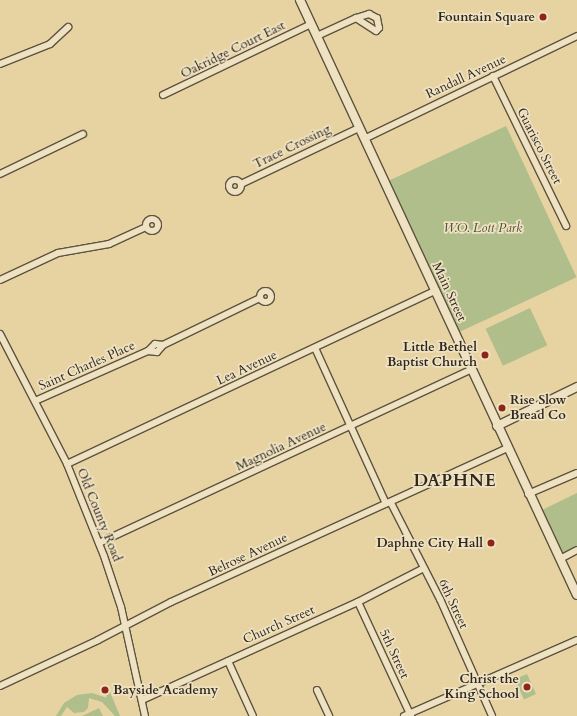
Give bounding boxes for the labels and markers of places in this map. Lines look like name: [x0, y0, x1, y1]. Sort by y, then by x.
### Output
place label: Fountain Square: [438, 9, 535, 25]
marker: Fountain Square: [538, 12, 548, 22]
place label: Little Bethel Baptist Church: [387, 340, 477, 371]
marker: Little Bethel Baptist Church: [480, 350, 490, 360]
place label: Rise Slow Bread Co: [510, 393, 566, 424]
marker: Rise Slow Bread Co: [497, 403, 507, 413]
place label: Daphne City Hall: [376, 535, 483, 551]
marker: Daphne City Hall: [486, 538, 496, 548]
place label: Christ the King School: [444, 672, 519, 703]
place label: Bayside Academy: [113, 682, 218, 698]
marker: Christ the King School: [522, 682, 532, 692]
marker: Bayside Academy: [100, 685, 110, 695]

